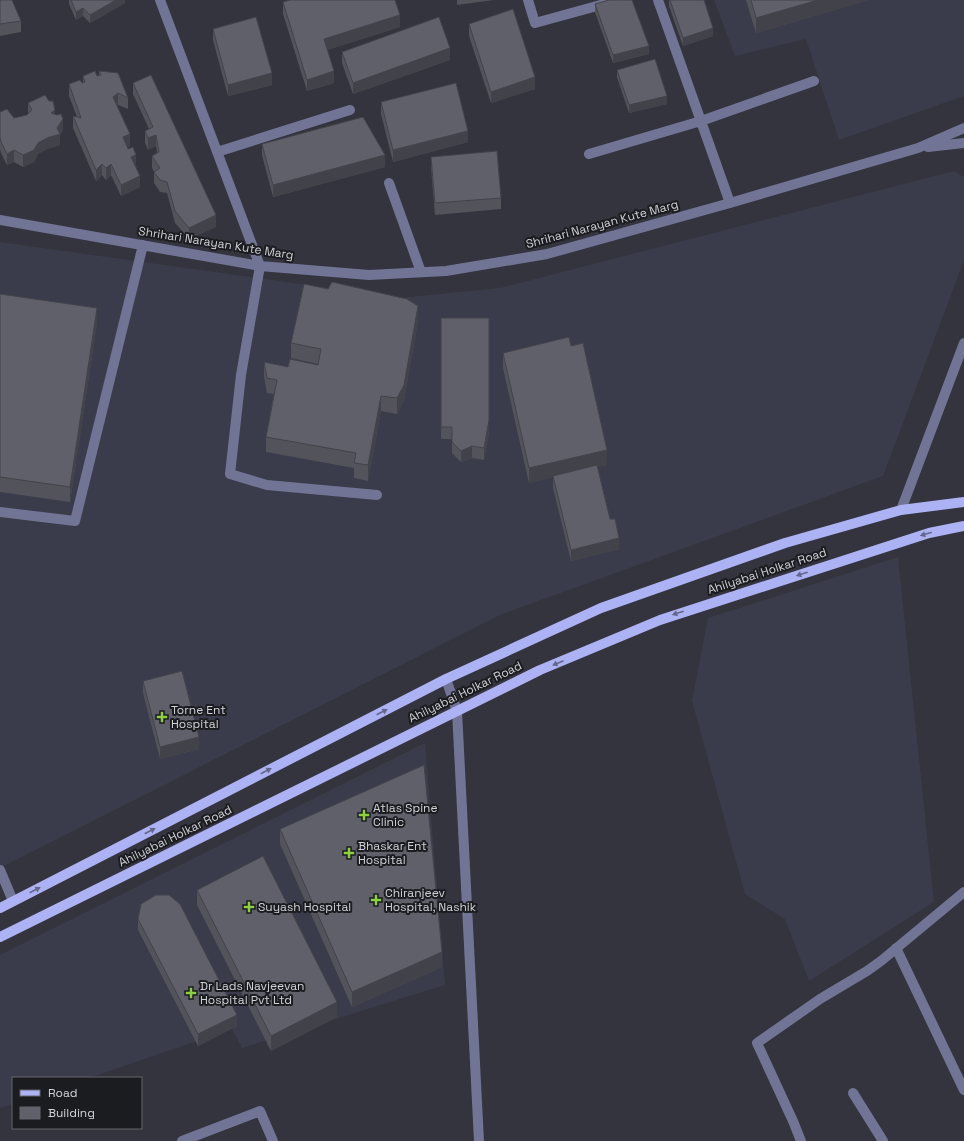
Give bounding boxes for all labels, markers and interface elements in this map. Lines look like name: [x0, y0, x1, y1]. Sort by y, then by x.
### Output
street label: Shrihari Narayan Kute Marg: [524, 196, 680, 252]
street label: Shrihari Narayan Kute Marg: [137, 223, 295, 263]
one-way arrow: [920, 531, 932, 537]
street label: Ahilyabai Holkar Road: [705, 544, 829, 598]
one-way arrow: [796, 571, 808, 577]
one-way arrow: [672, 611, 684, 617]
street label: Ahilyabai Holkar Road: [406, 658, 524, 726]
one-way arrow: [552, 659, 564, 666]
place label: Torne Ent Hospital: [171, 702, 226, 732]
one-way arrow: [376, 709, 388, 715]
marker: Torne Ent Hospital: [156, 711, 168, 723]
one-way arrow: [260, 768, 272, 775]
place label: Atlas Spine Clinic: [373, 800, 438, 830]
street label: Ahilyabai Holkar Road: [116, 802, 234, 870]
marker: Atlas Spine Clinic: [358, 809, 370, 821]
one-way arrow: [145, 827, 156, 834]
place label: Bhaskar Ent Hospital: [358, 838, 427, 868]
marker: Bhaskar Ent Hospital: [343, 847, 355, 859]
place label: Chiranjeev Hospital, Nashik: [385, 885, 477, 915]
one-way arrow: [29, 887, 40, 893]
marker: Chiranjeev Hospital, Nashik: [370, 894, 382, 906]
place label: Suyash Hospital: [258, 899, 351, 915]
marker: Suyash Hospital: [243, 901, 255, 913]
place label: Dr Lads Navjeevan Hospital Pvt Ltd: [200, 978, 304, 1008]
marker: Dr Lads Navjeevan Hospital Pvt Ltd: [185, 987, 197, 999]
legend: [12, 1077, 142, 1129]
text: Road: [48, 1085, 77, 1101]
text: Building: [48, 1105, 95, 1121]

